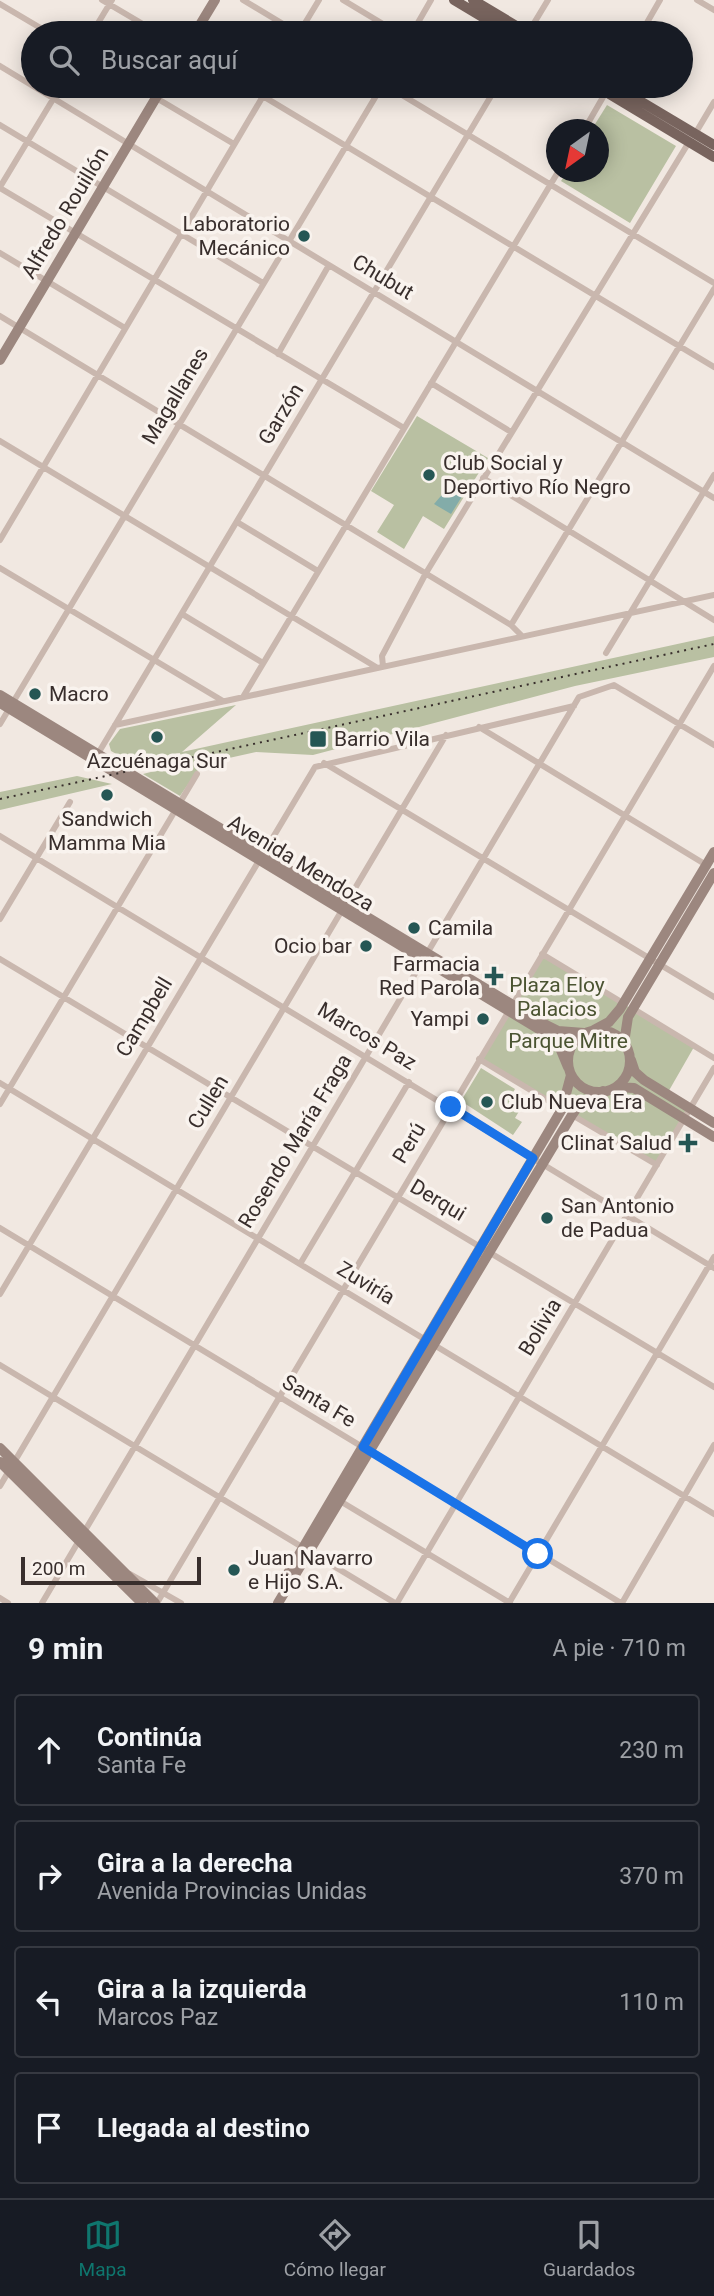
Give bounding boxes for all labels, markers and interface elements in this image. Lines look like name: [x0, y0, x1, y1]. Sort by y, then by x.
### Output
search box: [21, 21, 693, 98]
icon: search: [45, 41, 83, 79]
text: Buscar aquí: [101, 45, 238, 75]
north arrow: [546, 119, 609, 182]
street label: Alfredo Rouillón: [16, 143, 114, 283]
place label: Laboratorio Mecánico: [183, 212, 290, 260]
marker: Laboratorio Mecánico: [296, 228, 312, 244]
street label: Chubut: [348, 249, 418, 305]
street label: Magallanes: [137, 343, 213, 449]
street label: Garzón: [254, 379, 308, 449]
place label: Club Social y Deportivo Río Negro: [443, 451, 631, 499]
marker: Club Social y Deportivo Río Negro: [421, 467, 437, 483]
place label: Macro: [49, 682, 109, 706]
marker: Macro: [27, 686, 43, 702]
place label: Barrio Vila: [334, 727, 430, 751]
marker: Azcuénaga Sur: [149, 729, 165, 745]
marker: Barrio Vila: [308, 729, 328, 749]
place label: Azcuénaga Sur: [87, 749, 227, 773]
marker: Sandwich Mamma Mia: [99, 787, 115, 803]
place label: Sandwich Mamma Mia: [48, 807, 166, 855]
street label: Avenida Mendoza: [224, 810, 378, 916]
place label: Camila: [428, 916, 493, 940]
marker: Camila: [406, 920, 422, 936]
place label: Ocio bar: [274, 934, 352, 958]
marker: Ocio bar: [358, 938, 374, 954]
place label: Farmacia Red Parola: [379, 952, 480, 1000]
marker: Farmacia Red Parola: [486, 968, 502, 984]
street label: Campbell: [111, 973, 177, 1061]
park label: Plaza Eloy Palacios: [509, 973, 605, 1021]
street label: Marcos Paz: [313, 997, 421, 1075]
place label: Yampi: [410, 1007, 469, 1031]
marker: Yampi: [475, 1011, 491, 1027]
park label: Parque Mitre: [508, 1029, 628, 1053]
street label: Rosendo María Fraga: [233, 1050, 357, 1232]
street label: Cullen: [183, 1071, 233, 1133]
place label: Club Nueva Era: [501, 1090, 643, 1114]
route end: [435, 1091, 466, 1122]
marker: Club Nueva Era: [479, 1094, 495, 1110]
street label: Perú: [388, 1118, 430, 1168]
place label: Clinat Salud: [561, 1131, 672, 1155]
marker: Clinat Salud: [678, 1133, 698, 1153]
street label: Derqui: [406, 1174, 470, 1226]
place label: San Antonio de Padua: [561, 1194, 674, 1242]
marker: San Antonio de Padua: [539, 1210, 555, 1226]
street label: Zuviría: [333, 1256, 399, 1310]
street label: Bolivia: [514, 1294, 566, 1360]
street label: Santa Fe: [278, 1370, 360, 1432]
route start: [522, 1538, 553, 1569]
place label: Juan Navarro e Hijo S.A.: [248, 1546, 373, 1594]
scale bar: [21, 1554, 201, 1586]
text: 200 m: [32, 1557, 85, 1580]
marker: Juan Navarro e Hijo S.A.: [226, 1562, 242, 1578]
text: 9 min: [28, 1631, 103, 1666]
text: A pie · 710 m: [553, 1635, 686, 1662]
text: Continúa: [97, 1722, 202, 1752]
icon: ahead: [30, 1731, 68, 1769]
text: 230 m: [619, 1737, 684, 1764]
text: Santa Fe: [97, 1752, 186, 1779]
text: Gira a la derecha: [97, 1848, 293, 1878]
icon: right: [30, 1857, 68, 1895]
text: 370 m: [619, 1863, 684, 1890]
text: Avenida Provincias Unidas: [97, 1878, 367, 1905]
text: Gira a la izquierda: [97, 1974, 307, 2004]
icon: left: [30, 1983, 68, 2021]
text: 110 m: [619, 1989, 684, 2016]
text: Marcos Paz: [97, 2004, 218, 2031]
icon: arrive: [30, 2109, 68, 2147]
text: Llegada al destino: [97, 2113, 310, 2143]
tab: Mapa: [79, 2216, 127, 2281]
tab: Cómo llegar: [284, 2216, 386, 2281]
tab: Guardados: [543, 2216, 635, 2281]

